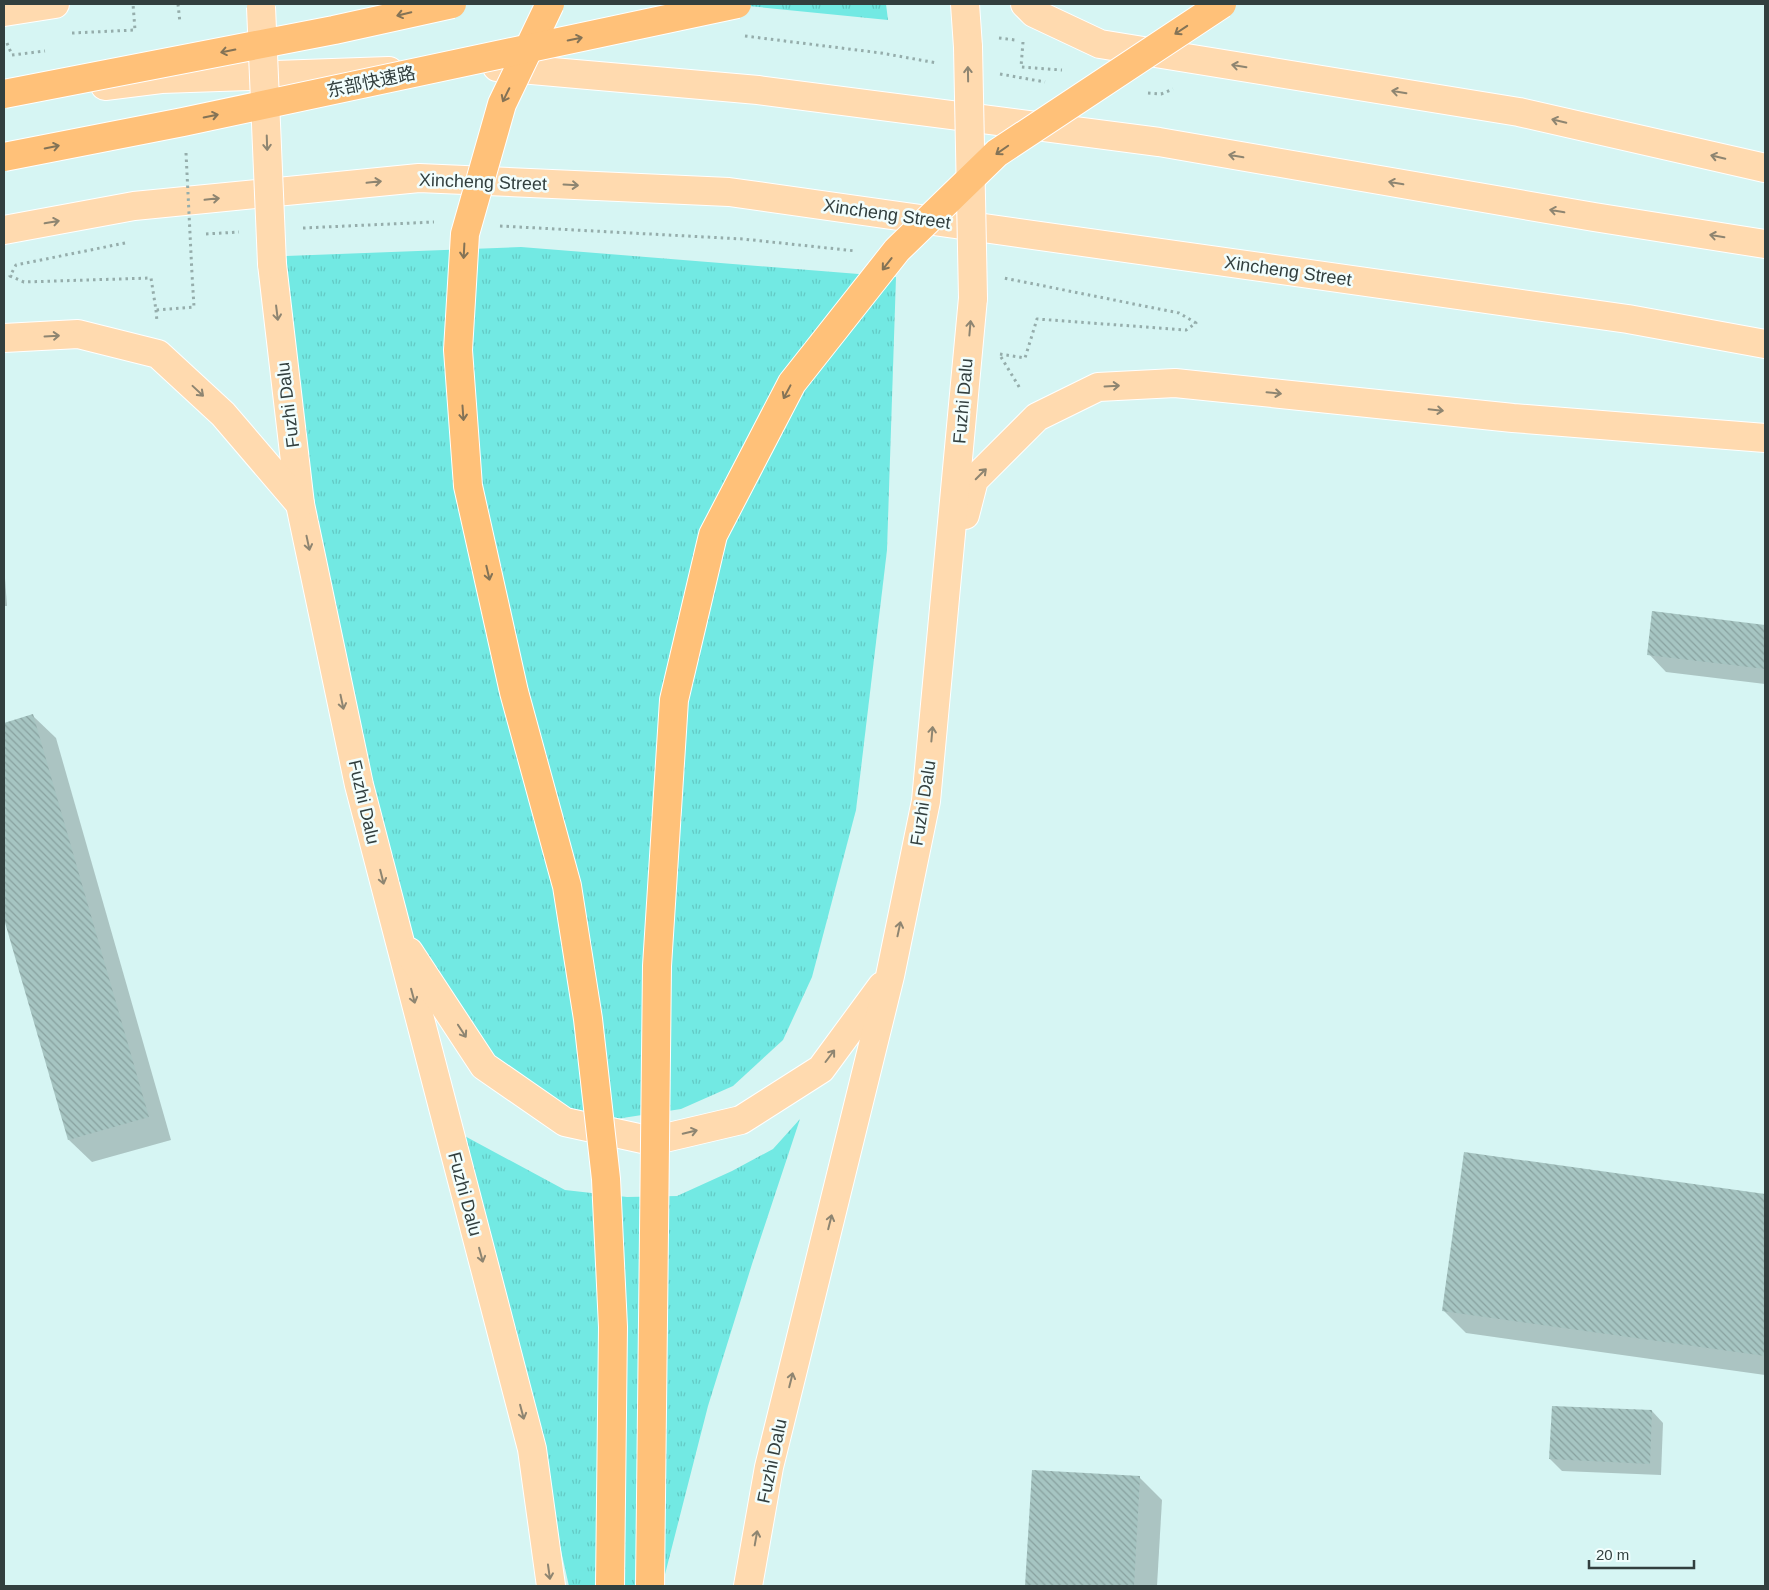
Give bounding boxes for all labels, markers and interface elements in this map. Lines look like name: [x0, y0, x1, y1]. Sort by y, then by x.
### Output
one-way arrow: [397, 10, 413, 19]
one-way arrow: [1174, 25, 1188, 36]
one-way arrow: [567, 34, 583, 43]
one-way arrow: [220, 46, 236, 56]
one-way arrow: [1231, 61, 1247, 71]
street label: 东部快速路: [325, 63, 417, 101]
one-way arrow: [963, 66, 973, 82]
one-way arrow: [501, 87, 510, 102]
one-way arrow: [1392, 87, 1408, 97]
one-way arrow: [203, 111, 219, 121]
one-way arrow: [1552, 116, 1568, 125]
one-way arrow: [262, 135, 271, 151]
one-way arrow: [43, 142, 59, 152]
one-way arrow: [996, 145, 1010, 155]
one-way arrow: [1229, 150, 1245, 160]
one-way arrow: [1710, 152, 1726, 161]
street label: Xincheng Street: [419, 170, 547, 194]
one-way arrow: [366, 178, 382, 187]
one-way arrow: [1389, 178, 1405, 188]
one-way arrow: [563, 180, 579, 190]
one-way arrow: [204, 194, 220, 203]
street label: Xincheng Street: [822, 195, 952, 233]
one-way arrow: [1549, 205, 1565, 215]
one-way arrow: [43, 216, 59, 226]
one-way arrow: [1709, 231, 1725, 241]
one-way arrow: [459, 243, 468, 259]
street label: Xincheng Street: [1223, 252, 1353, 290]
one-way arrow: [881, 257, 892, 270]
one-way arrow: [272, 304, 282, 320]
one-way arrow: [965, 321, 975, 337]
one-way arrow: [44, 331, 60, 340]
street label: Fuzhi Dalu: [949, 357, 977, 445]
street label: Fuzhi Dalu: [273, 361, 303, 449]
one-way arrow: [1104, 382, 1120, 391]
one-way arrow: [782, 384, 791, 399]
one-way arrow: [191, 385, 204, 397]
one-way arrow: [1266, 388, 1282, 398]
one-way arrow: [458, 405, 467, 421]
one-way arrow: [1428, 405, 1444, 415]
one-way arrow: [974, 468, 986, 480]
one-way arrow: [304, 535, 314, 551]
one-way arrow: [484, 565, 493, 581]
one-way arrow: [337, 694, 347, 710]
one-way arrow: [927, 726, 937, 742]
street label: Fuzhi Dalu: [345, 758, 383, 846]
street label: Fuzhi Dalu: [906, 759, 940, 847]
one-way arrow: [378, 869, 387, 885]
one-way arrow: [895, 921, 905, 937]
one-way arrow: [409, 988, 418, 1004]
one-way arrow: [457, 1024, 467, 1038]
one-way arrow: [825, 1049, 835, 1063]
one-way arrow: [681, 1127, 697, 1136]
street label: Fuzhi Dalu: [444, 1150, 486, 1238]
one-way arrow: [825, 1214, 835, 1230]
one-way arrow: [477, 1247, 486, 1263]
one-way arrow: [786, 1372, 796, 1388]
one-way arrow: [518, 1404, 527, 1420]
street label: Fuzhi Dalu: [753, 1417, 791, 1505]
one-way arrow: [752, 1531, 762, 1547]
scale bar: [1589, 1538, 1694, 1570]
text: 20 m: [1596, 1546, 1629, 1563]
one-way arrow: [544, 1564, 554, 1580]

